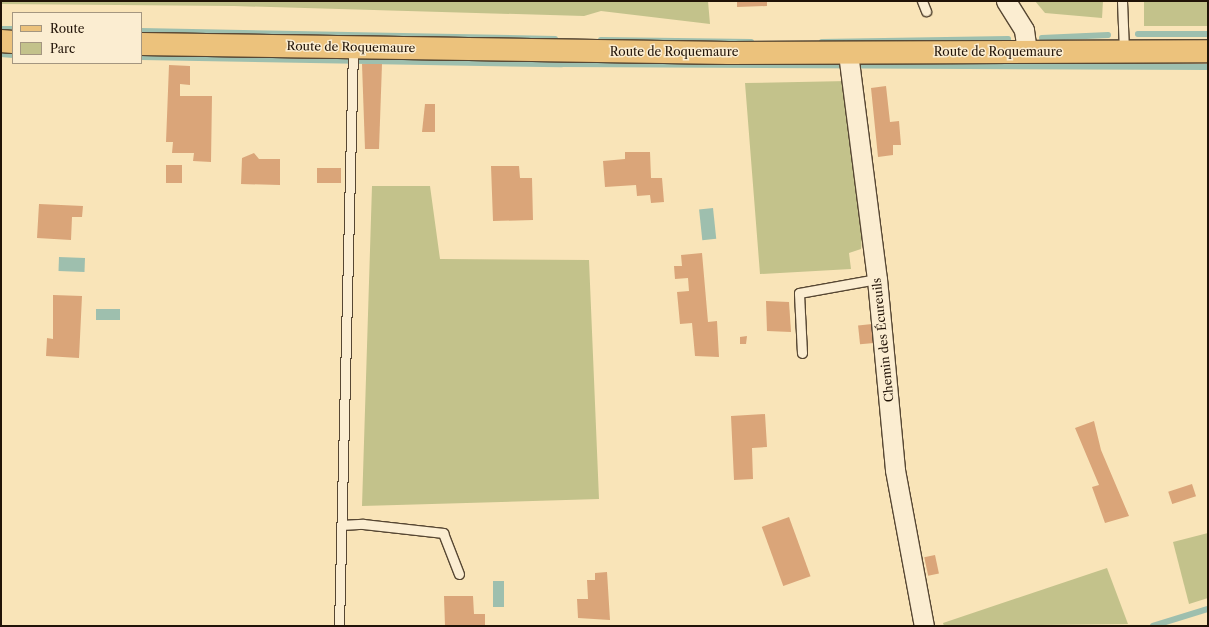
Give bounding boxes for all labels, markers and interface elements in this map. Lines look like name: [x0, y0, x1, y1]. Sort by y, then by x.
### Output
legend: [12, 12, 142, 64]
text: Route: [50, 21, 84, 36]
street label: Route de Roquemaure: [287, 39, 415, 55]
text: Parc: [50, 41, 75, 56]
street label: Route de Roquemaure: [610, 45, 738, 59]
street label: Route de Roquemaure: [934, 45, 1062, 59]
street label: Chemin des Écureuils: [869, 277, 897, 403]

